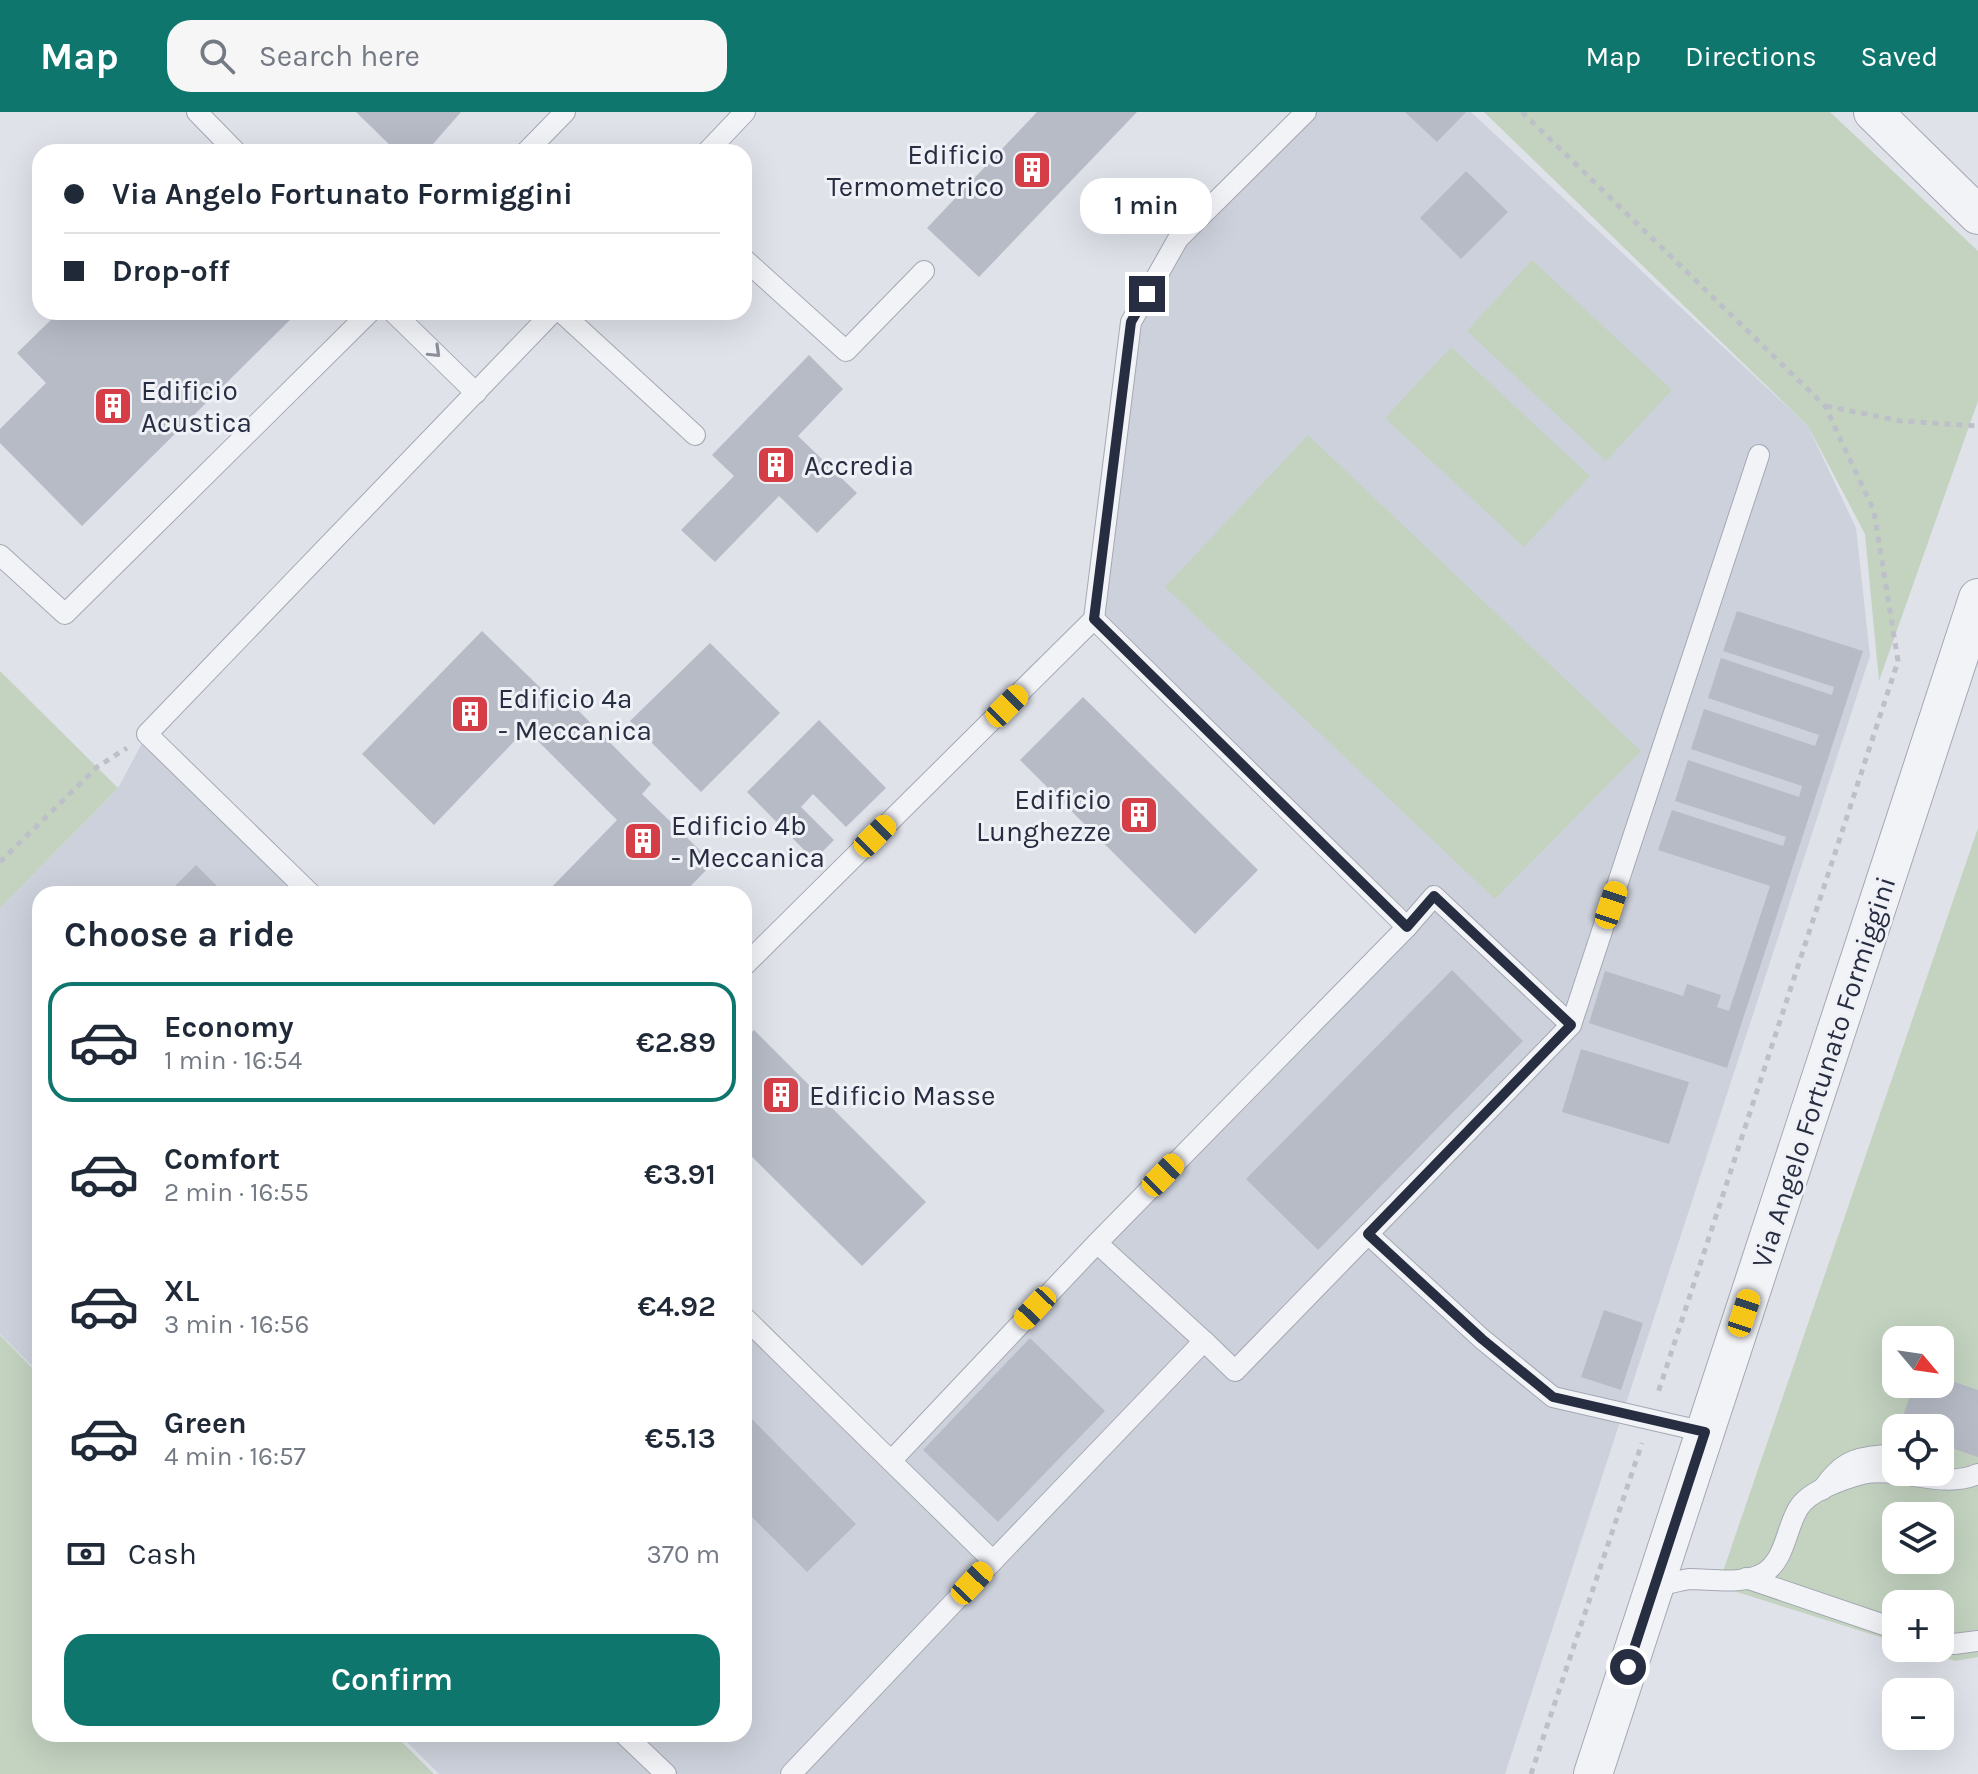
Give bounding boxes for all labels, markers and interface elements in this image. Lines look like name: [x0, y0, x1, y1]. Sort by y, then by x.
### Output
search box: [167, 20, 727, 92]
text: Map: [40, 34, 119, 79]
icon: search: [195, 34, 239, 78]
text: Search here: [259, 38, 420, 74]
text: Map: [1586, 40, 1641, 73]
text: Directions: [1685, 40, 1817, 73]
text: Saved: [1861, 40, 1938, 73]
place label: Edificio Termometrico: [827, 138, 1004, 203]
building icon: Edificio Termometrico: [1011, 149, 1053, 191]
text: Via Angelo Fortunato Formiggini: [112, 176, 573, 212]
callout: 1 min: [1081, 178, 1213, 234]
text: 1 min: [1114, 190, 1178, 221]
text: Drop-off: [112, 253, 230, 289]
route end: [1129, 276, 1165, 312]
one-way arrow: [426, 343, 440, 358]
place label: Edificio Acustica: [141, 374, 252, 439]
building icon: Edificio Acustica: [92, 385, 134, 427]
building icon: Accredia: [755, 444, 797, 486]
place label: Accredia: [804, 449, 914, 482]
car: [982, 681, 1032, 731]
place label: Edificio 4a - Meccanica: [498, 682, 652, 747]
building icon: Edificio 4a - Meccanica: [449, 693, 491, 735]
place label: Edificio Lunghezze: [976, 783, 1111, 848]
building icon: Edificio Lunghezze: [1118, 794, 1160, 836]
place label: Edificio 4b - Meccanica: [671, 809, 825, 874]
car: [850, 811, 900, 861]
building icon: Edificio 4b - Meccanica: [622, 820, 664, 862]
street label: Via Angelo Fortunato Formiggini: [1744, 872, 1902, 1272]
car: [1592, 878, 1630, 932]
text: Choose a ride: [64, 913, 294, 955]
icon: car: [68, 1006, 140, 1078]
text: Economy: [164, 1009, 294, 1045]
text: €2.89: [636, 1024, 716, 1060]
text: 1 min · 16:54: [164, 1045, 302, 1076]
building icon: Edificio Masse: [760, 1074, 802, 1116]
place label: Edificio Masse: [809, 1079, 995, 1112]
icon: car: [68, 1138, 140, 1210]
text: Comfort: [164, 1141, 280, 1177]
car: [1138, 1149, 1188, 1201]
text: €3.91: [644, 1156, 716, 1192]
text: 2 min · 16:55: [164, 1177, 309, 1208]
icon: car: [68, 1270, 140, 1342]
text: XL: [164, 1273, 199, 1309]
car: [1010, 1282, 1060, 1334]
car: [1725, 1286, 1763, 1340]
text: €4.92: [637, 1288, 716, 1324]
text: 3 min · 16:56: [164, 1309, 309, 1340]
north arrow: [1882, 1326, 1954, 1398]
map controls: [1882, 1326, 1954, 1750]
icon: car: [68, 1402, 140, 1474]
text: Green: [164, 1405, 247, 1441]
button: locate: [1882, 1414, 1954, 1486]
text: €5.13: [645, 1420, 716, 1456]
text: 4 min · 16:57: [164, 1441, 306, 1472]
button: layers: [1882, 1502, 1954, 1574]
icon: cash: [64, 1532, 108, 1576]
text: Cash: [128, 1536, 197, 1572]
text: 370 m: [647, 1539, 720, 1570]
car: [947, 1557, 997, 1609]
button: +: [1882, 1590, 1954, 1662]
button: Confirm: [64, 1634, 720, 1726]
route start: [1610, 1649, 1646, 1685]
button: −: [1882, 1678, 1954, 1750]

